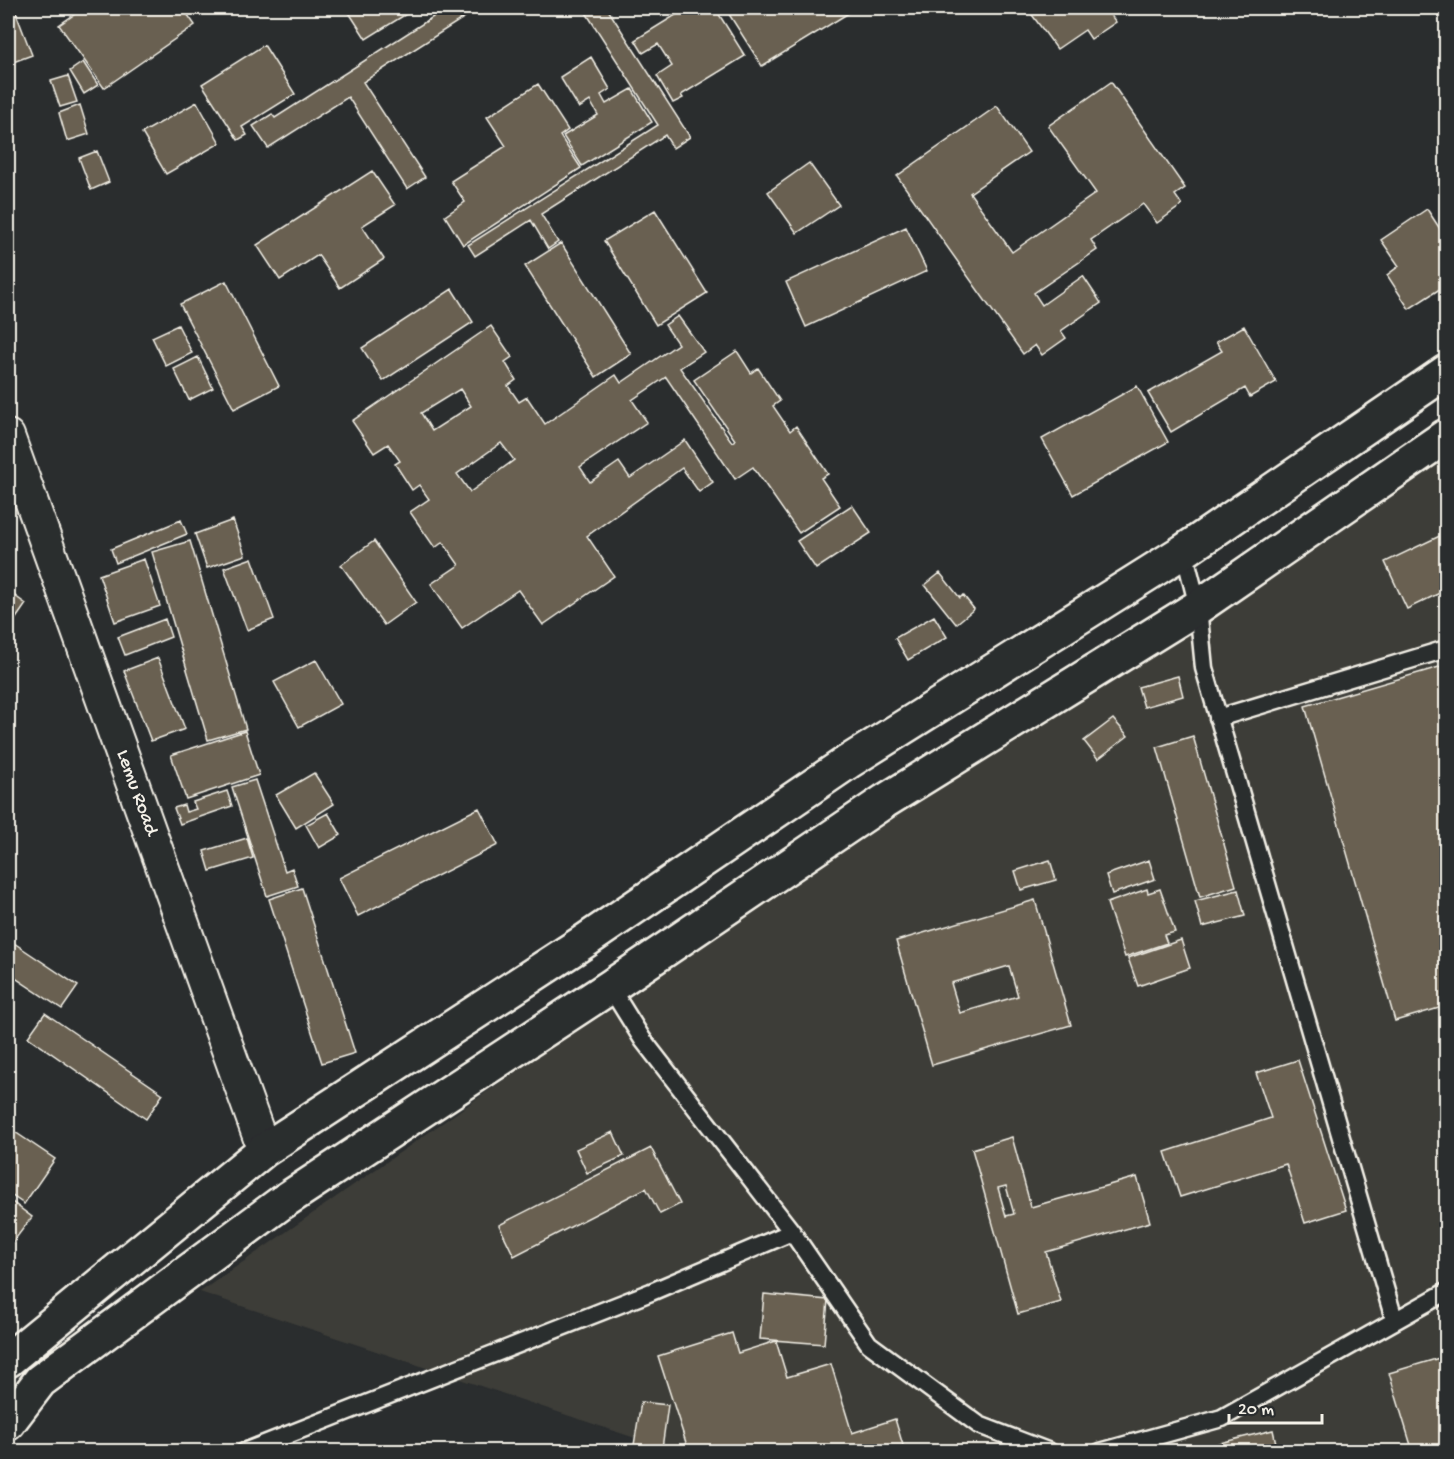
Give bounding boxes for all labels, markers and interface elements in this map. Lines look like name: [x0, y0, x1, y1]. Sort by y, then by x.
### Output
street label: Lemu Road: [110, 747, 163, 841]
scale bar: [1229, 1387, 1322, 1425]
text: 20 m: [1238, 1400, 1274, 1421]

